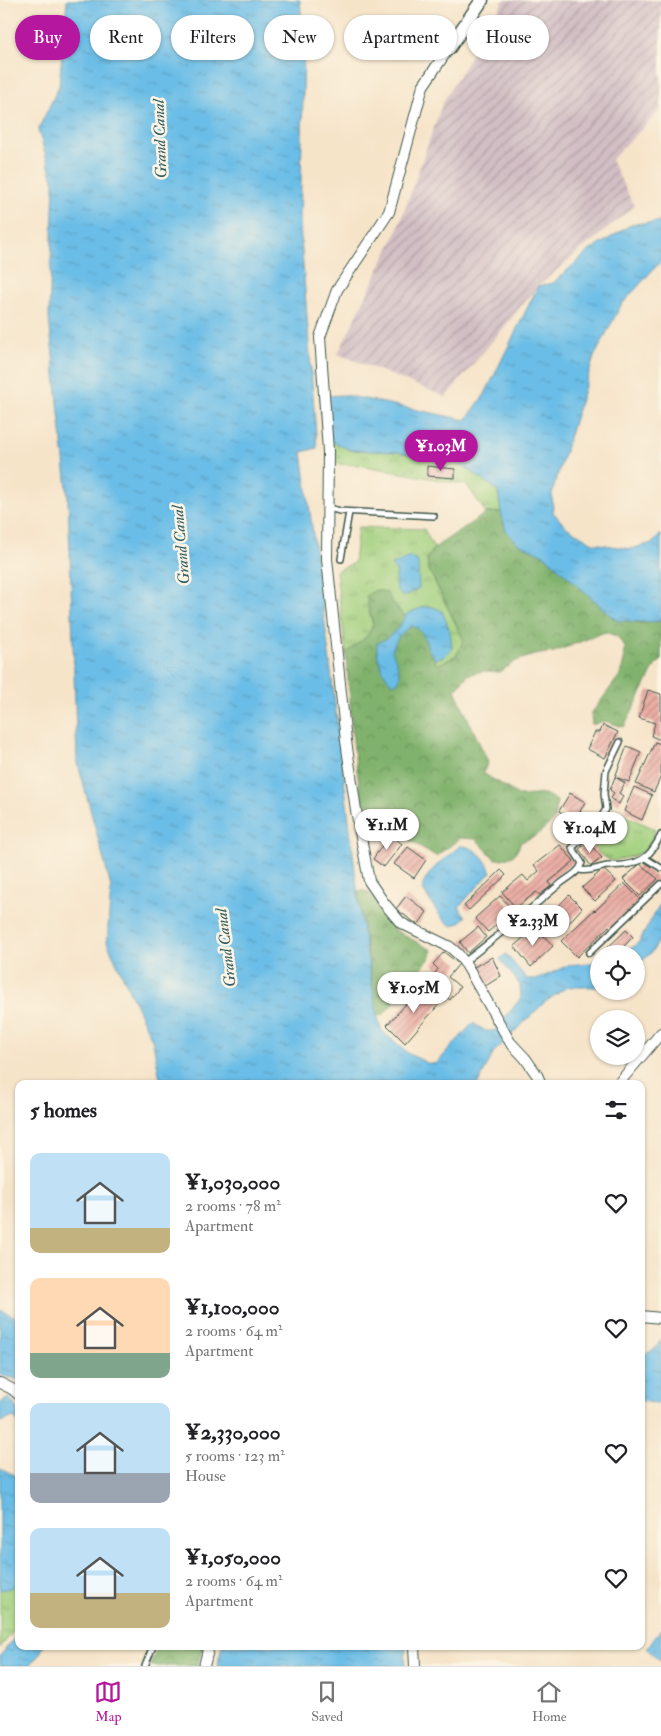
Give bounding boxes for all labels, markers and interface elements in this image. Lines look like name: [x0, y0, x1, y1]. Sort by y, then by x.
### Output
chip: Buy: [15, 15, 80, 60]
chip: Rent: [90, 15, 161, 60]
chip: Filters: [171, 15, 254, 60]
chip: New: [264, 15, 334, 60]
chip: Apartment: [344, 15, 457, 60]
chip: House: [467, 15, 549, 60]
water label: Grand Canal: [149, 98, 171, 179]
pin: ¥1.03M: [400, 430, 482, 472]
text: ¥1.03M: [416, 436, 466, 456]
water label: Grand Canal: [167, 503, 194, 585]
pin: ¥1.1M: [352, 808, 422, 851]
pin: ¥1.04M: [549, 812, 631, 854]
text: ¥1.1M: [366, 815, 408, 835]
text: ¥1.04M: [563, 818, 617, 838]
pin: ¥2.33M: [492, 904, 574, 947]
water label: Grand Canal: [211, 906, 241, 988]
text: ¥2.33M: [507, 911, 559, 931]
map controls: [590, 945, 645, 1065]
button: locate: [590, 945, 645, 1000]
pin: ¥1.05M: [373, 972, 455, 1014]
text: ¥1.05M: [388, 978, 440, 998]
button: layers: [590, 1010, 645, 1065]
icon: filters: [602, 1096, 630, 1124]
text: 5 homes: [30, 1097, 97, 1124]
text: ¥1,030,000: [185, 1169, 280, 1196]
icon: home: [70, 1173, 130, 1233]
icon: heart: [602, 1189, 630, 1217]
text: 2 rooms · 78 m²: [185, 1196, 281, 1216]
text: Apartment: [185, 1216, 253, 1236]
text: ¥1,100,000: [185, 1294, 279, 1321]
icon: home: [70, 1298, 130, 1358]
icon: heart: [602, 1314, 630, 1342]
text: 2 rooms · 64 m²: [185, 1321, 283, 1341]
text: Apartment: [185, 1341, 253, 1361]
text: ¥2,330,000: [185, 1419, 281, 1446]
icon: home: [70, 1423, 130, 1483]
icon: heart: [602, 1439, 630, 1467]
text: 5 rooms · 123 m²: [185, 1446, 285, 1466]
text: House: [185, 1466, 226, 1486]
text: ¥1,050,000: [185, 1544, 281, 1571]
icon: home: [70, 1548, 130, 1608]
icon: heart: [602, 1564, 630, 1592]
text: 2 rooms · 64 m²: [185, 1571, 283, 1591]
text: Apartment: [185, 1591, 253, 1611]
tab: Map: [94, 1678, 122, 1725]
tab: Saved: [311, 1678, 343, 1725]
tab: Home: [532, 1678, 567, 1725]

